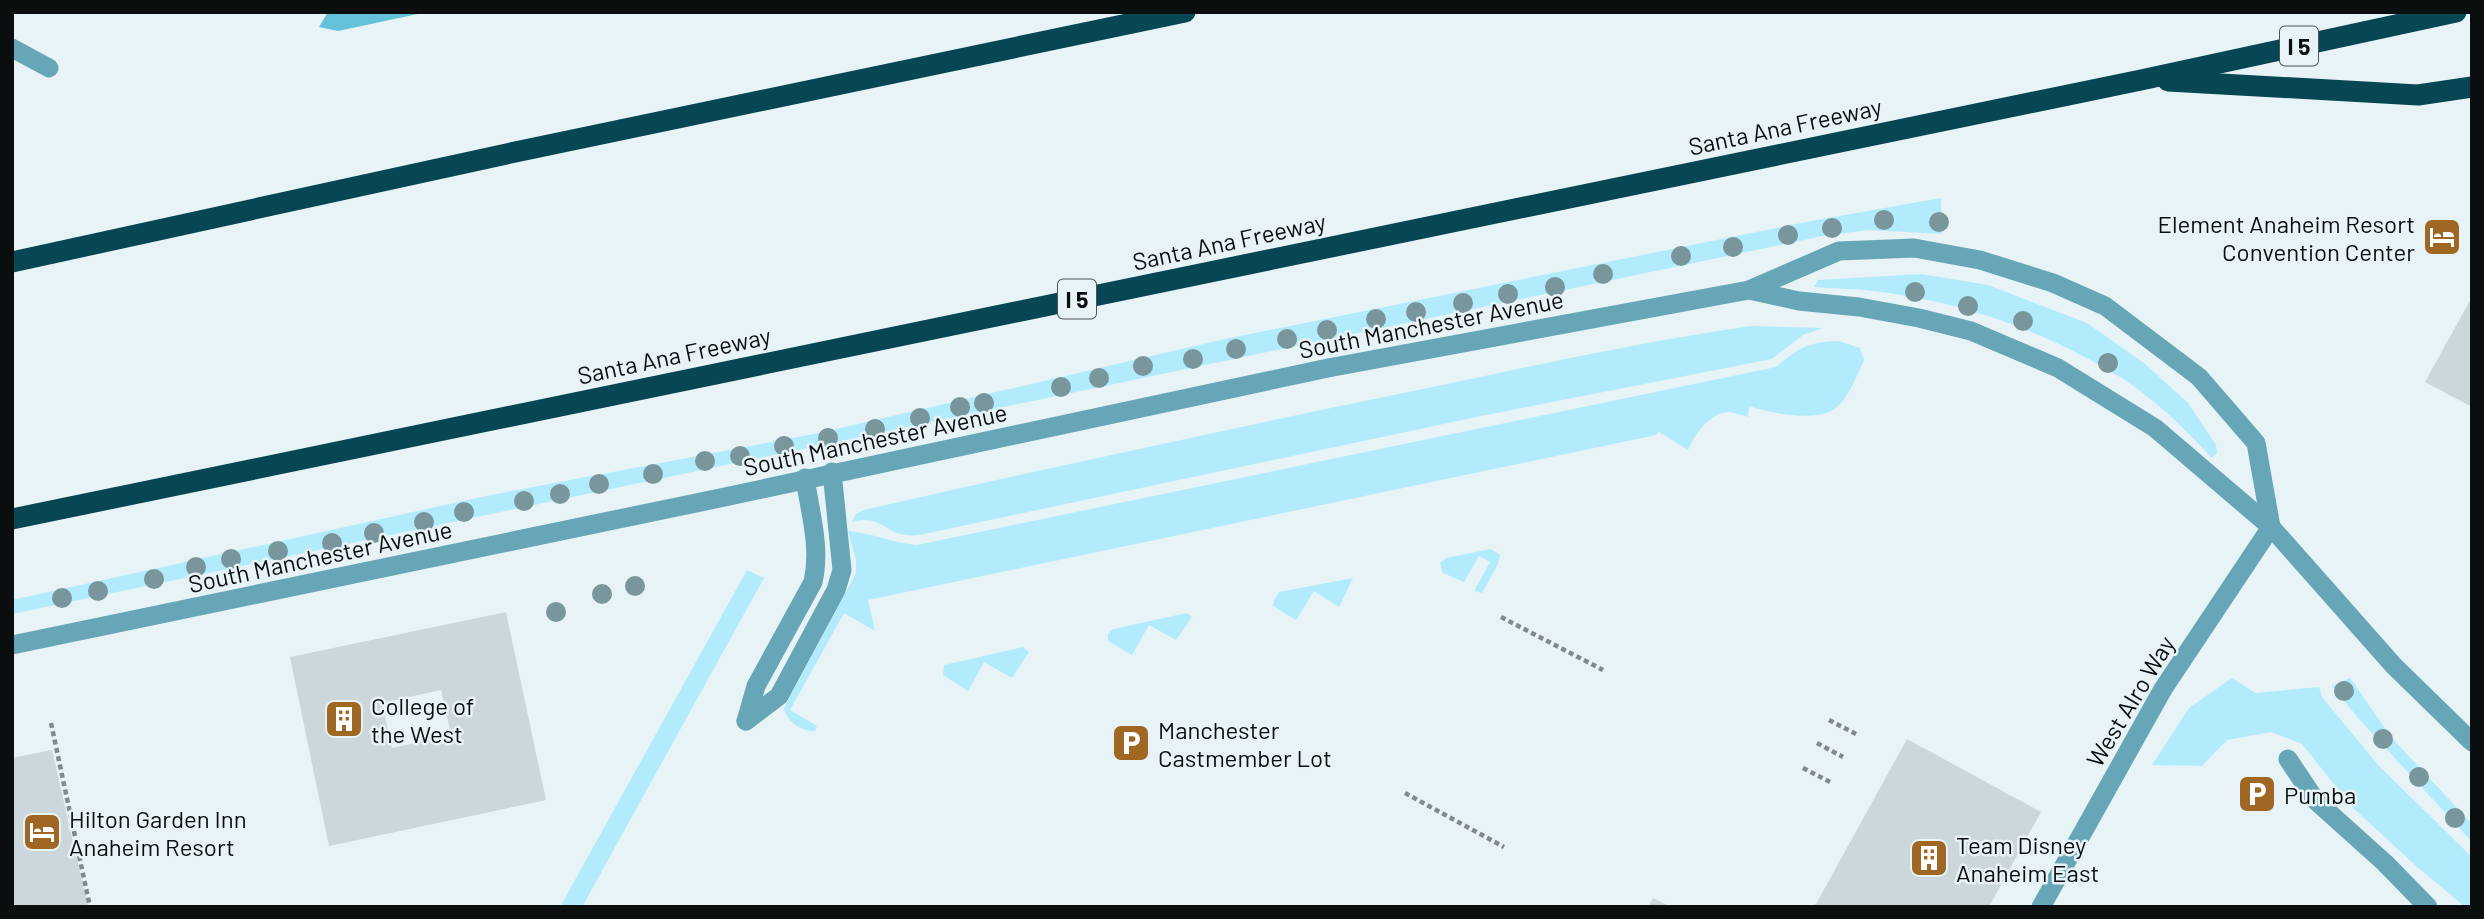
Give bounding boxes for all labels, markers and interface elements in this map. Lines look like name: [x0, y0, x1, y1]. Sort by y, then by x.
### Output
road number: I 5: [2280, 26, 2318, 66]
street label: Santa Ana Freeway: [1686, 91, 1884, 161]
street label: Santa Ana Freeway: [1130, 206, 1328, 276]
place label: Element Anaheim Resort Convention Center: [2158, 209, 2415, 266]
hotel icon: Element Anaheim Resort Convention Center: [2421, 216, 2463, 258]
road number: I 5: [1058, 280, 1096, 318]
street label: South Manchester Avenue: [1296, 284, 1566, 364]
street label: Santa Ana Freeway: [575, 320, 773, 390]
street label: South Manchester Avenue: [740, 397, 1010, 481]
street label: South Manchester Avenue: [185, 514, 455, 598]
street label: West Alro Way: [2080, 630, 2180, 772]
place label: College of the West: [371, 691, 474, 748]
building icon: College of the West: [323, 698, 365, 740]
place label: Manchester Castmember Lot: [1158, 715, 1332, 772]
parking icon: Manchester Castmember Lot: [1110, 722, 1152, 764]
parking icon: Pumba: [2236, 773, 2278, 815]
place label: Pumba: [2284, 780, 2356, 809]
place label: Hilton Garden Inn Anaheim Resort: [69, 804, 247, 861]
hotel icon: Hilton Garden Inn Anaheim Resort: [21, 811, 63, 853]
place label: Team Disney Anaheim East: [1956, 830, 2099, 887]
building icon: Team Disney Anaheim East: [1908, 837, 1950, 879]

